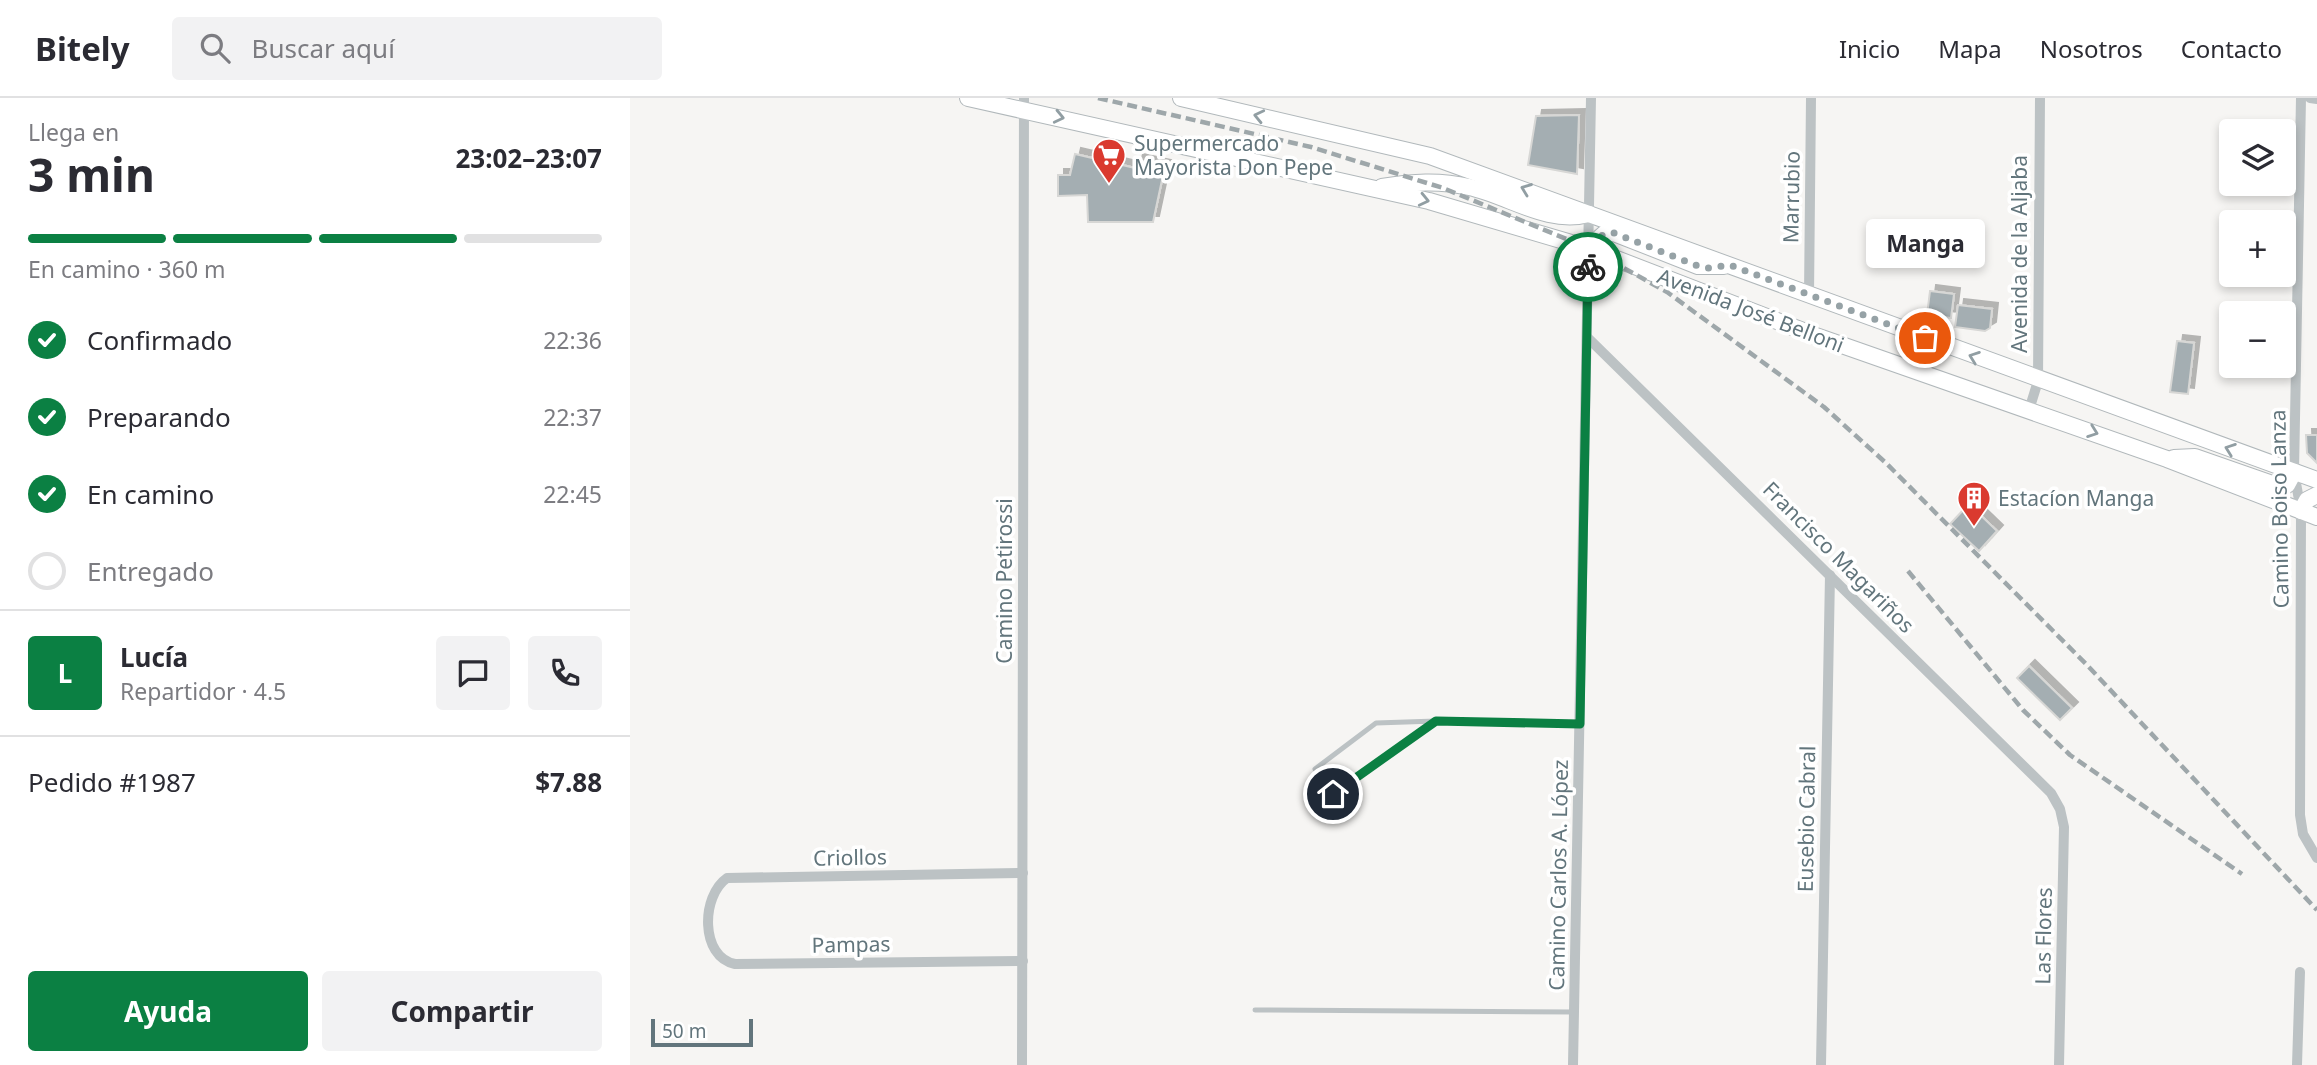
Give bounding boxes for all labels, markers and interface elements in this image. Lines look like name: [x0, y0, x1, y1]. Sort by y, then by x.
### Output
search box: [172, 17, 662, 80]
text: Bitely: [35, 26, 130, 71]
icon: search: [196, 29, 234, 67]
text: Buscar aquí: [252, 30, 395, 66]
text: Inicio: [1839, 32, 1900, 65]
text: Mapa: [1938, 32, 2002, 65]
text: Nosotros: [2040, 32, 2143, 65]
text: Contacto: [2181, 32, 2282, 65]
one-way arrow: [1053, 109, 1065, 123]
one-way arrow: [1253, 110, 1265, 125]
text: Llega en: [28, 116, 119, 148]
map controls: [2219, 119, 2296, 378]
button: layers: [2219, 119, 2296, 196]
place label: Supermercado Mayorista Don Pepe: [1134, 129, 1333, 181]
supermarket icon: Supermercado Mayorista Don Pepe: [1090, 136, 1128, 185]
text: 23:02–23:07: [455, 140, 602, 176]
text: 3 min: [28, 143, 155, 205]
street label: Marrubio: [1776, 151, 1806, 243]
street label: Avenida de la Aljaba: [2005, 155, 2033, 353]
one-way arrow: [1520, 184, 1532, 198]
one-way arrow: [1418, 192, 1430, 206]
button: +: [2219, 210, 2296, 287]
callout: Manga: [1866, 219, 1984, 268]
text: Manga: [1886, 227, 1965, 259]
courier: [1553, 232, 1623, 302]
icon: bike: [1569, 248, 1607, 286]
text: En camino · 360 m: [28, 253, 226, 285]
street label: Avenida José Belloni: [1654, 262, 1848, 358]
button: −: [2219, 301, 2296, 378]
pin: [1895, 308, 1955, 368]
icon: bag: [1906, 319, 1944, 357]
icon: check: [28, 321, 66, 359]
text: Confirmado: [87, 322, 232, 358]
text: 22:36: [543, 324, 602, 356]
one-way arrow: [1968, 351, 1980, 365]
icon: check: [28, 398, 66, 436]
text: Preparando: [87, 399, 231, 435]
text: 22:37: [543, 401, 602, 433]
street label: Camino Boiso Lanza: [2263, 409, 2295, 609]
one-way arrow: [2086, 424, 2098, 438]
one-way arrow: [2224, 443, 2236, 457]
icon: check: [28, 475, 66, 513]
street label: Francisco Magariños: [1757, 475, 1921, 639]
text: En camino: [87, 476, 214, 512]
text: 22:45: [543, 478, 602, 510]
building icon: Estacíon Manga: [1955, 479, 1993, 528]
place label: Estacíon Manga: [1998, 484, 2154, 512]
street label: Camino Petirossi: [990, 498, 1018, 664]
text: Entregado: [87, 553, 214, 589]
button: chat: [436, 636, 510, 710]
button: phone: [528, 636, 602, 710]
text: Lucía: [120, 639, 188, 675]
text: L: [58, 655, 72, 691]
text: Repartidor · 4.5: [120, 675, 286, 707]
street label: Eusebio Cabral: [1791, 746, 1821, 892]
street label: Camino Carlos A. López: [1542, 759, 1574, 991]
text: Pedido #1987: [28, 764, 196, 800]
text: $7.88: [535, 764, 602, 800]
pin: [1303, 764, 1363, 824]
icon: home: [1314, 775, 1352, 813]
street label: Criollos: [813, 842, 887, 872]
street label: Las Flores: [2028, 887, 2058, 985]
street label: Pampas: [811, 929, 891, 959]
button: Ayuda: [28, 971, 308, 1051]
button: Compartir: [322, 971, 602, 1051]
scale bar: [651, 1016, 752, 1048]
text: 50 m: [662, 1018, 706, 1044]

